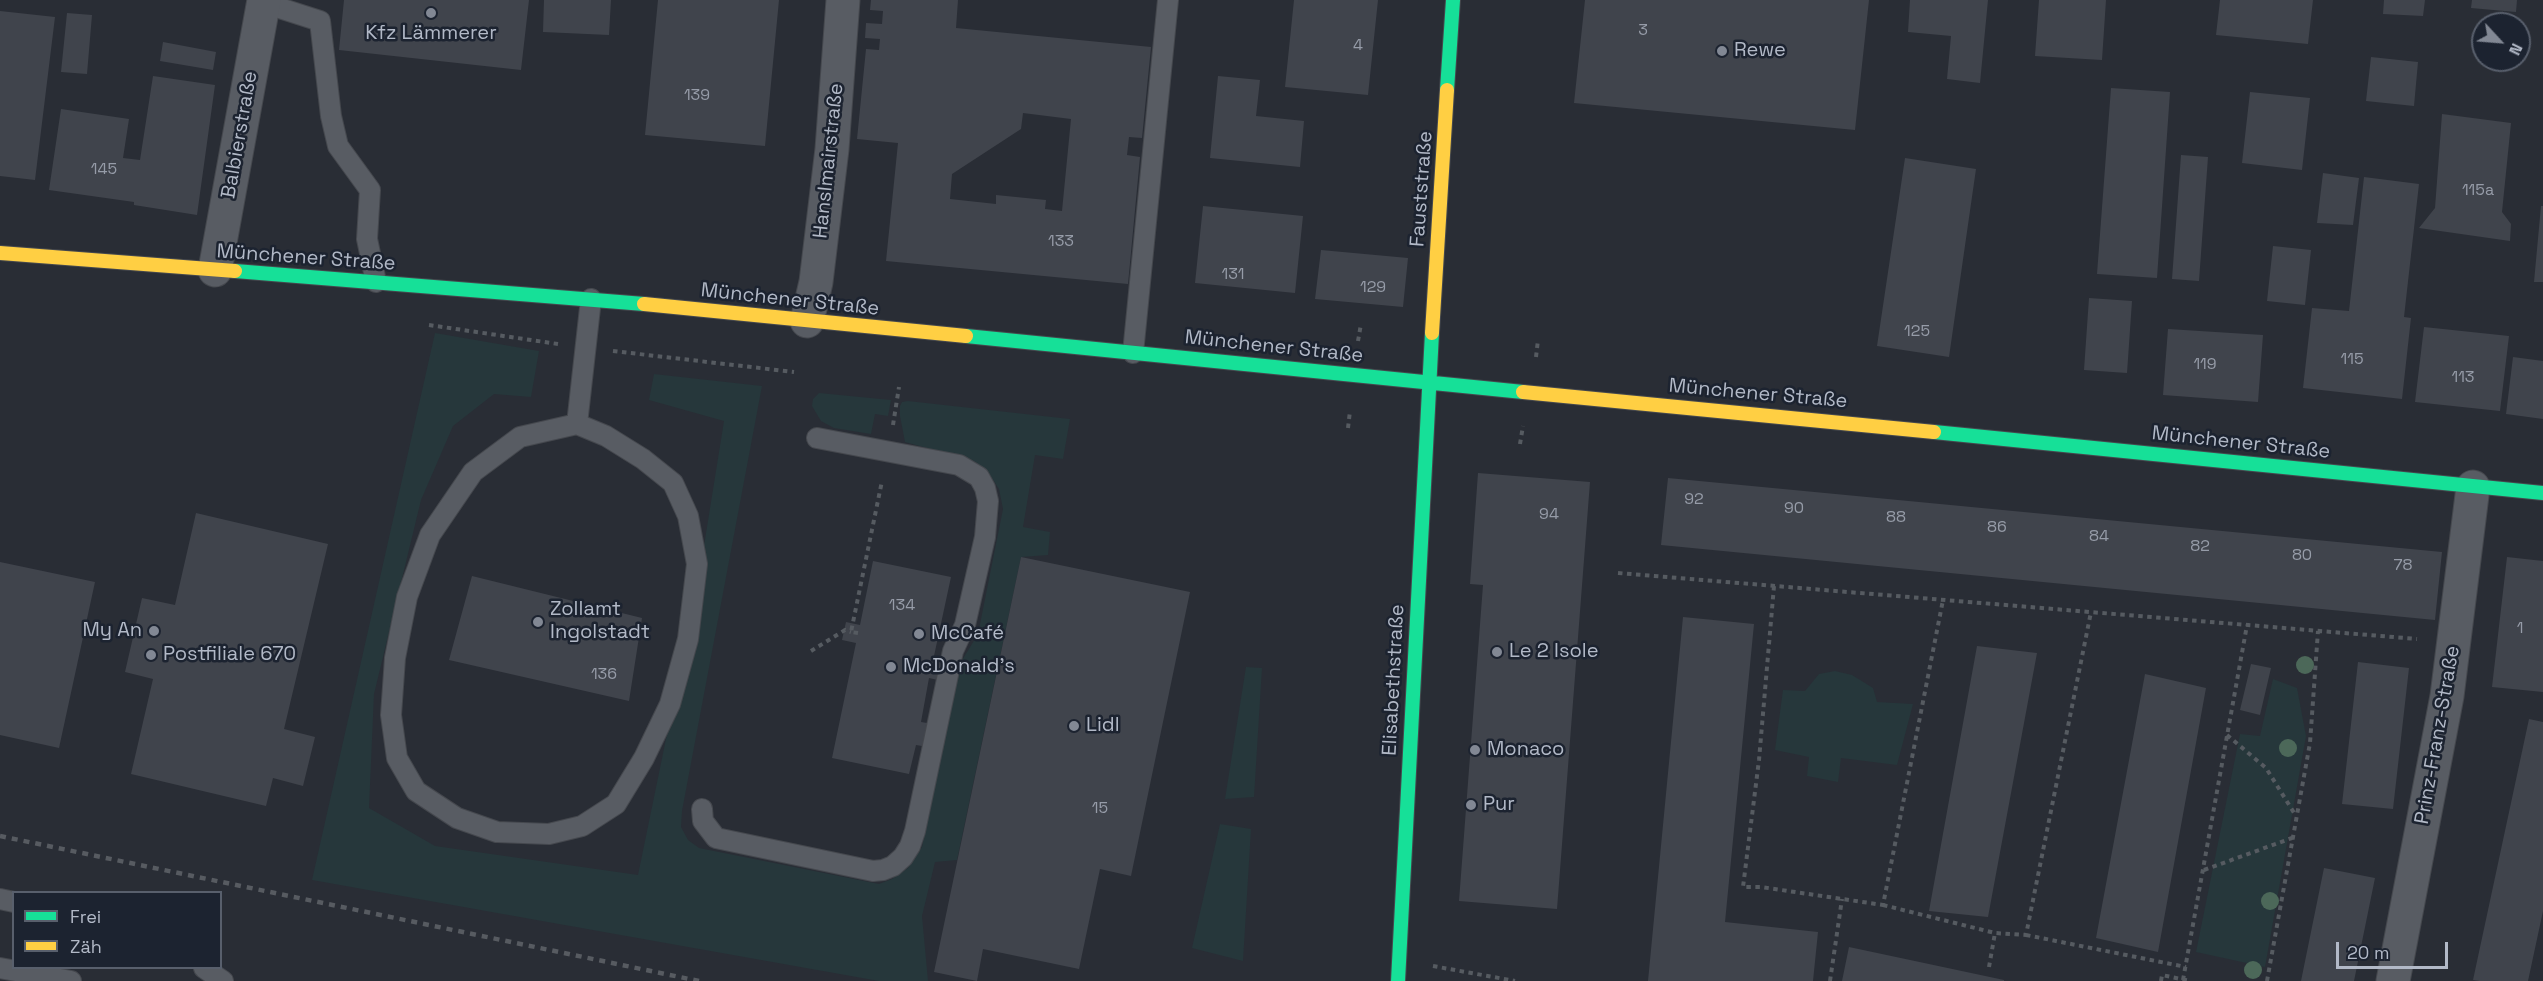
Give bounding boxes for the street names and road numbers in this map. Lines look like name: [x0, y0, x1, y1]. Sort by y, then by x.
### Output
street label: Balbierstraße: [217, 69, 263, 201]
street label: Hanslmairstraße: [809, 82, 849, 240]
street label: Fauststraße: [1406, 130, 1438, 248]
street label: Münchener Straße: [216, 240, 396, 276]
street label: Münchener Straße: [700, 279, 880, 321]
street label: Münchener Straße: [1184, 326, 1364, 368]
street label: Münchener Straße: [1668, 374, 1848, 414]
street label: Münchener Straße: [2151, 422, 2331, 464]
street label: Elisabethstraße: [1378, 604, 1410, 756]
street label: Prinz-Franz-Straße: [2410, 644, 2466, 826]

